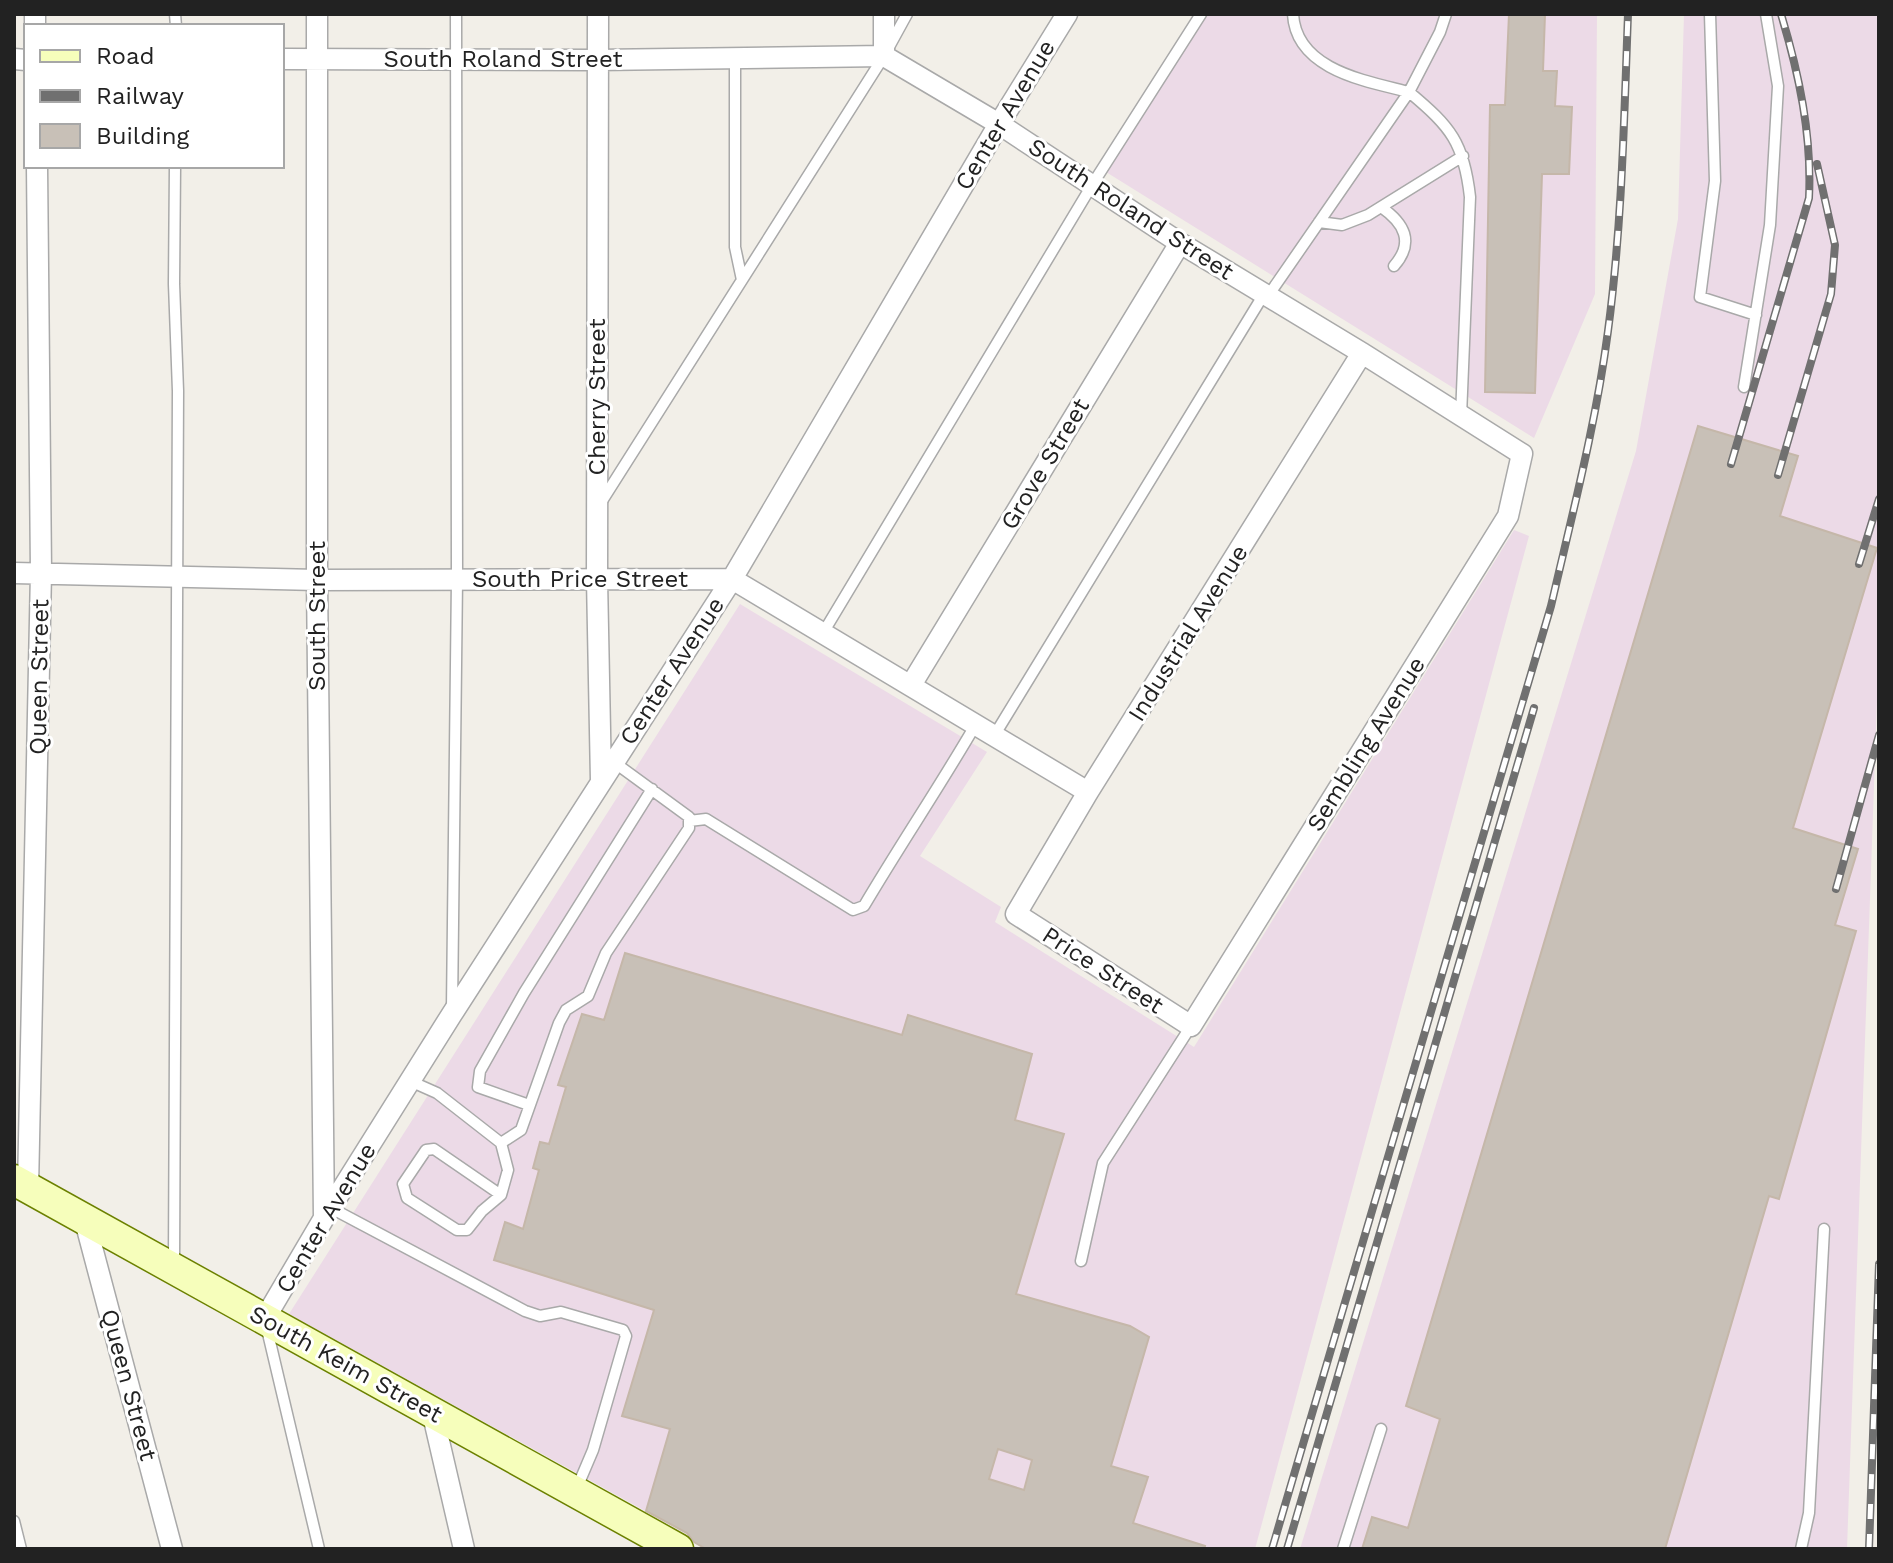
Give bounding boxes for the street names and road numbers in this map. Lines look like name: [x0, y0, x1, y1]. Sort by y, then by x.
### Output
street label: Center Avenue: [949, 35, 1061, 195]
street label: South Roland Street: [384, 45, 622, 73]
street label: South Roland Street: [1023, 132, 1239, 286]
street label: Cherry Street: [583, 319, 611, 475]
street label: Grove Street: [995, 393, 1095, 535]
street label: Industrial Avenue: [1122, 540, 1254, 726]
street label: South Street: [303, 541, 331, 691]
street label: South Price Street: [472, 565, 688, 593]
street label: Center Avenue: [614, 592, 730, 750]
street label: Queen Street: [24, 599, 54, 755]
street label: Sembling Avenue: [1301, 652, 1431, 836]
street label: Price Street: [1037, 921, 1169, 1019]
street label: Center Avenue: [270, 1138, 382, 1298]
street label: South Keim Street: [245, 1299, 447, 1429]
street label: Queen Street: [95, 1306, 163, 1464]

